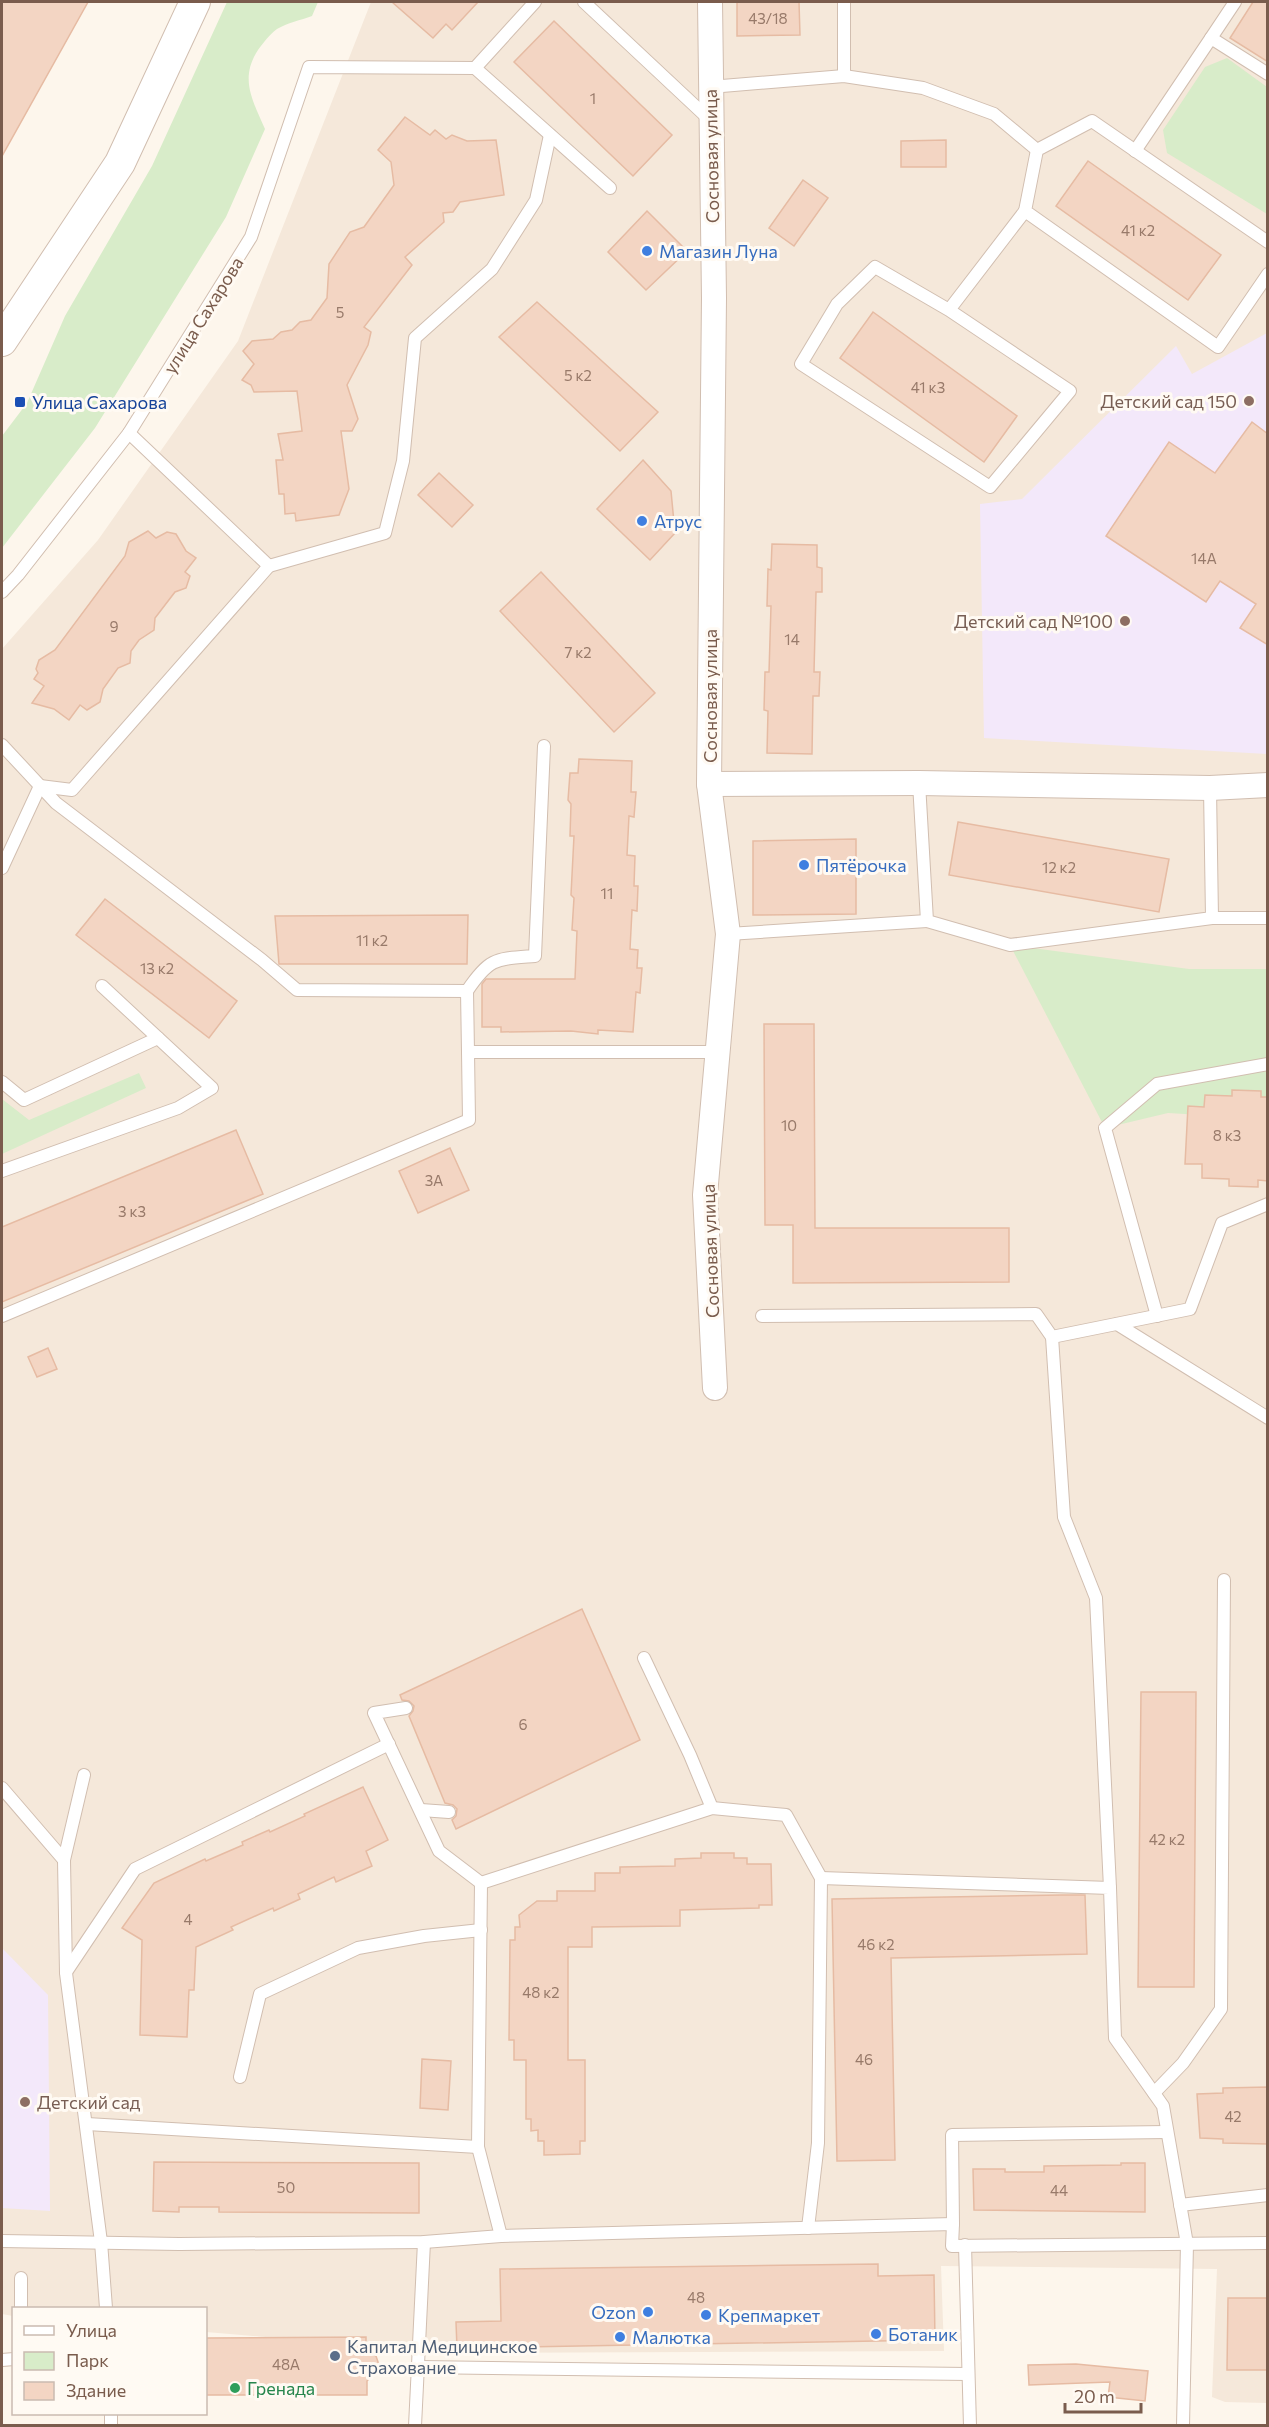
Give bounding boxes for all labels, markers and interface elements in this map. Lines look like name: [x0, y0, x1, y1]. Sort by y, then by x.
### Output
house number: 43/18: [748, 9, 788, 27]
house number: 1: [590, 89, 596, 107]
street label: Сосновая улица: [699, 89, 723, 223]
house number: 41 к2: [1121, 221, 1155, 239]
place label: Магазин Луна: [659, 240, 778, 262]
marker: Магазин Луна: [640, 244, 654, 258]
street label: улица Сахарова: [158, 253, 248, 377]
house number: 5: [336, 303, 344, 321]
house number: 5 к2: [564, 366, 592, 384]
house number: 41 к3: [911, 378, 945, 396]
place label: Детский сад 150: [1100, 390, 1237, 412]
place label: Улица Сахарова: [32, 391, 167, 413]
marker: Детский сад 150: [1242, 394, 1256, 408]
marker: Улица Сахарова: [13, 395, 27, 409]
place label: Атрус: [654, 510, 702, 532]
marker: Атрус: [635, 514, 649, 528]
house number: 14А: [1191, 549, 1217, 567]
place label: Детский сад №100: [954, 610, 1113, 632]
marker: Детский сад №100: [1118, 614, 1132, 628]
house number: 9: [109, 617, 119, 635]
street label: Сосновая улица: [699, 629, 721, 763]
house number: 14: [784, 630, 800, 648]
house number: 7 к2: [564, 643, 592, 661]
place label: Пятёрочка: [816, 854, 907, 876]
marker: Пятёрочка: [797, 858, 811, 872]
house number: 12 к2: [1042, 858, 1076, 876]
house number: 11: [601, 884, 613, 902]
house number: 11 к2: [356, 931, 388, 949]
house number: 13 к2: [140, 959, 174, 977]
house number: 10: [781, 1116, 797, 1134]
house number: 8 к3: [1213, 1126, 1241, 1144]
house number: 3А: [425, 1171, 443, 1189]
street label: Сосновая улица: [697, 1184, 723, 1318]
house number: 3 к3: [118, 1202, 146, 1220]
house number: 6: [518, 1715, 528, 1733]
house number: 42 к2: [1149, 1830, 1185, 1848]
house number: 4: [184, 1910, 193, 1928]
house number: 46 к2: [857, 1935, 895, 1953]
house number: 48 к2: [522, 1983, 560, 2001]
house number: 46: [855, 2050, 873, 2068]
place label: Детский сад: [37, 2091, 141, 2113]
marker: Детский сад: [18, 2095, 32, 2109]
house number: 42: [1224, 2107, 1242, 2125]
house number: 50: [277, 2178, 295, 2196]
house number: 44: [1050, 2181, 1068, 2199]
house number: 48: [687, 2288, 705, 2306]
place label: Ozon: [591, 2301, 636, 2323]
place label: Крепмаркет: [718, 2304, 821, 2326]
marker: Ozon: [641, 2305, 655, 2319]
legend: [12, 2307, 207, 2415]
marker: Крепмаркет: [699, 2308, 713, 2322]
text: Улица: [66, 2319, 117, 2341]
place label: Ботаник: [888, 2323, 958, 2345]
place label: Малютка: [632, 2326, 711, 2348]
marker: Ботаник: [869, 2327, 883, 2341]
marker: Малютка: [613, 2330, 627, 2344]
place label: Капитал Медицинское Страхование: [347, 2335, 538, 2378]
text: Парк: [66, 2349, 109, 2371]
marker: Капитал Медицинское Страхование: [328, 2349, 342, 2363]
house number: 48А: [272, 2355, 300, 2373]
scale bar: [1065, 2376, 1142, 2414]
place label: Гренада: [247, 2377, 315, 2399]
text: Здание: [66, 2379, 126, 2401]
marker: Гренада: [228, 2381, 242, 2395]
text: 20 m: [1074, 2385, 1115, 2407]

